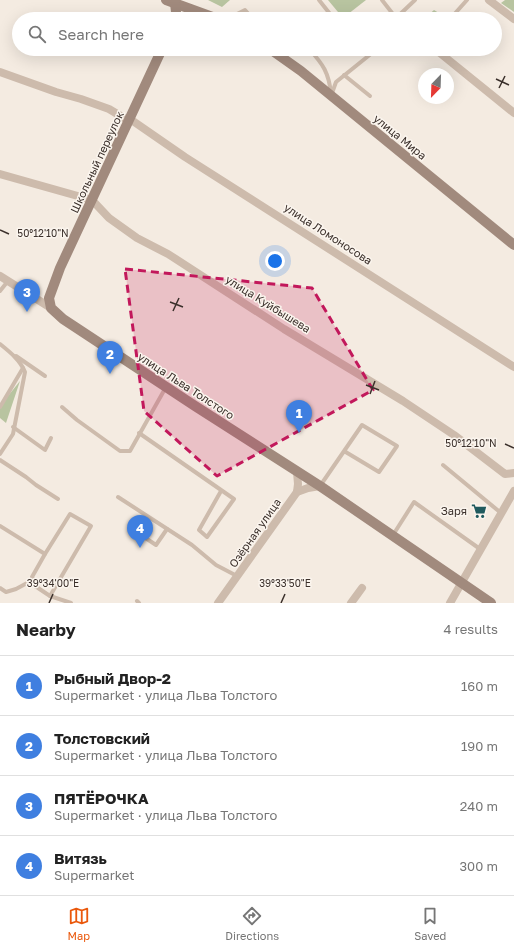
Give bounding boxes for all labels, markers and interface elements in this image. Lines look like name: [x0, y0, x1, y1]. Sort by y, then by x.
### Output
search box: [12, 12, 502, 56]
icon: search: [26, 23, 48, 45]
text: Search here: [58, 25, 144, 43]
north arrow: [418, 68, 454, 104]
street label: Школьный переулок: [67, 108, 126, 215]
street label: улица Мира: [371, 111, 429, 162]
street label: улица Ломоносова: [282, 200, 375, 267]
text: 50°12'10"N: [17, 227, 69, 239]
your location: [265, 251, 285, 271]
street label: улица Куйбышева: [224, 272, 313, 335]
pin: 3: [14, 279, 40, 312]
pin: 2: [97, 341, 123, 374]
street label: улица Льва Толстого: [136, 350, 237, 422]
pin: 1: [286, 400, 312, 433]
text: 50°12'10"N: [445, 437, 497, 449]
street label: Озёрная улица: [226, 496, 283, 570]
supermarket icon: Заря: [470, 502, 488, 520]
place label: Заря: [441, 504, 467, 517]
pin: 4: [127, 515, 153, 548]
text: 39°34'00"E: [27, 577, 79, 589]
text: 39°33'50"E: [259, 577, 311, 589]
text: Nearby: [16, 619, 76, 640]
text: 4 results: [444, 621, 498, 637]
text: Рыбный Двор-2: [54, 669, 171, 687]
text: 1: [26, 678, 32, 694]
text: 160 m: [461, 678, 498, 694]
text: Supermarket · улица Льва Толстого: [54, 687, 277, 703]
text: Толстовский: [54, 729, 150, 747]
text: 2: [25, 738, 33, 754]
text: 190 m: [461, 738, 498, 754]
text: Supermarket · улица Льва Толстого: [54, 747, 277, 763]
text: ПЯТЁРОЧКА: [54, 789, 149, 807]
text: 3: [25, 798, 33, 814]
text: 240 m: [460, 798, 498, 814]
text: Supermarket · улица Льва Толстого: [54, 807, 277, 823]
text: Витязь: [54, 849, 107, 867]
text: 4: [25, 858, 33, 874]
text: 300 m: [460, 858, 498, 874]
text: Supermarket: [54, 867, 135, 883]
tab: Map: [68, 905, 90, 942]
tab: Directions: [225, 905, 279, 942]
tab: Saved: [414, 905, 446, 942]

